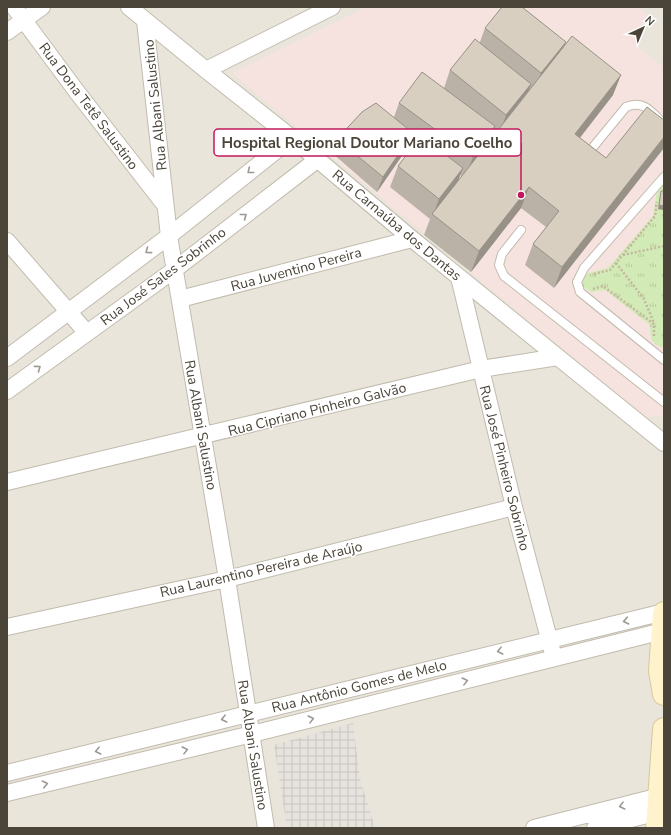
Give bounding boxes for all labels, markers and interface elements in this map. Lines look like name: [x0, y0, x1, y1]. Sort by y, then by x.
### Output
north arrow: [623, 8, 663, 48]
text: N: [641, 13, 658, 29]
street label: Rua Albani Salustino: [139, 38, 172, 171]
street label: Rua Dona Tetê Salustino: [34, 39, 143, 174]
callout: Hospital Regional Doutor Mariano Coelho: [214, 129, 521, 156]
text: Hospital Regional Doutor Mariano Coelho: [222, 133, 513, 153]
one-way arrow: [248, 166, 255, 173]
street label: Rua Carnaúba dos Dantas: [328, 166, 466, 285]
one-way arrow: [240, 214, 247, 221]
street label: Rua José Sales Sobrinho: [97, 223, 230, 330]
street label: Rua Juventino Pereira: [229, 243, 364, 296]
one-way arrow: [146, 247, 153, 254]
street label: Rua Albani Salustino: [180, 359, 221, 492]
one-way arrow: [34, 366, 41, 373]
street label: Rua Cipriano Pinheiro Galvão: [226, 378, 408, 441]
street label: Rua José Pinheiro Sobrinho: [475, 383, 534, 553]
street label: Rua Laurentino Pereira de Araújo: [158, 537, 364, 602]
one-way arrow: [623, 616, 629, 624]
one-way arrow: [496, 647, 503, 655]
street label: Rua Antônio Gomes de Melo: [270, 655, 449, 717]
one-way arrow: [461, 677, 468, 686]
street label: Rua Albani Salustino: [233, 679, 272, 812]
one-way arrow: [221, 715, 227, 723]
one-way arrow: [307, 715, 314, 724]
one-way arrow: [95, 746, 101, 754]
one-way arrow: [182, 747, 188, 755]
one-way arrow: [42, 780, 48, 788]
one-way arrow: [619, 801, 626, 810]

